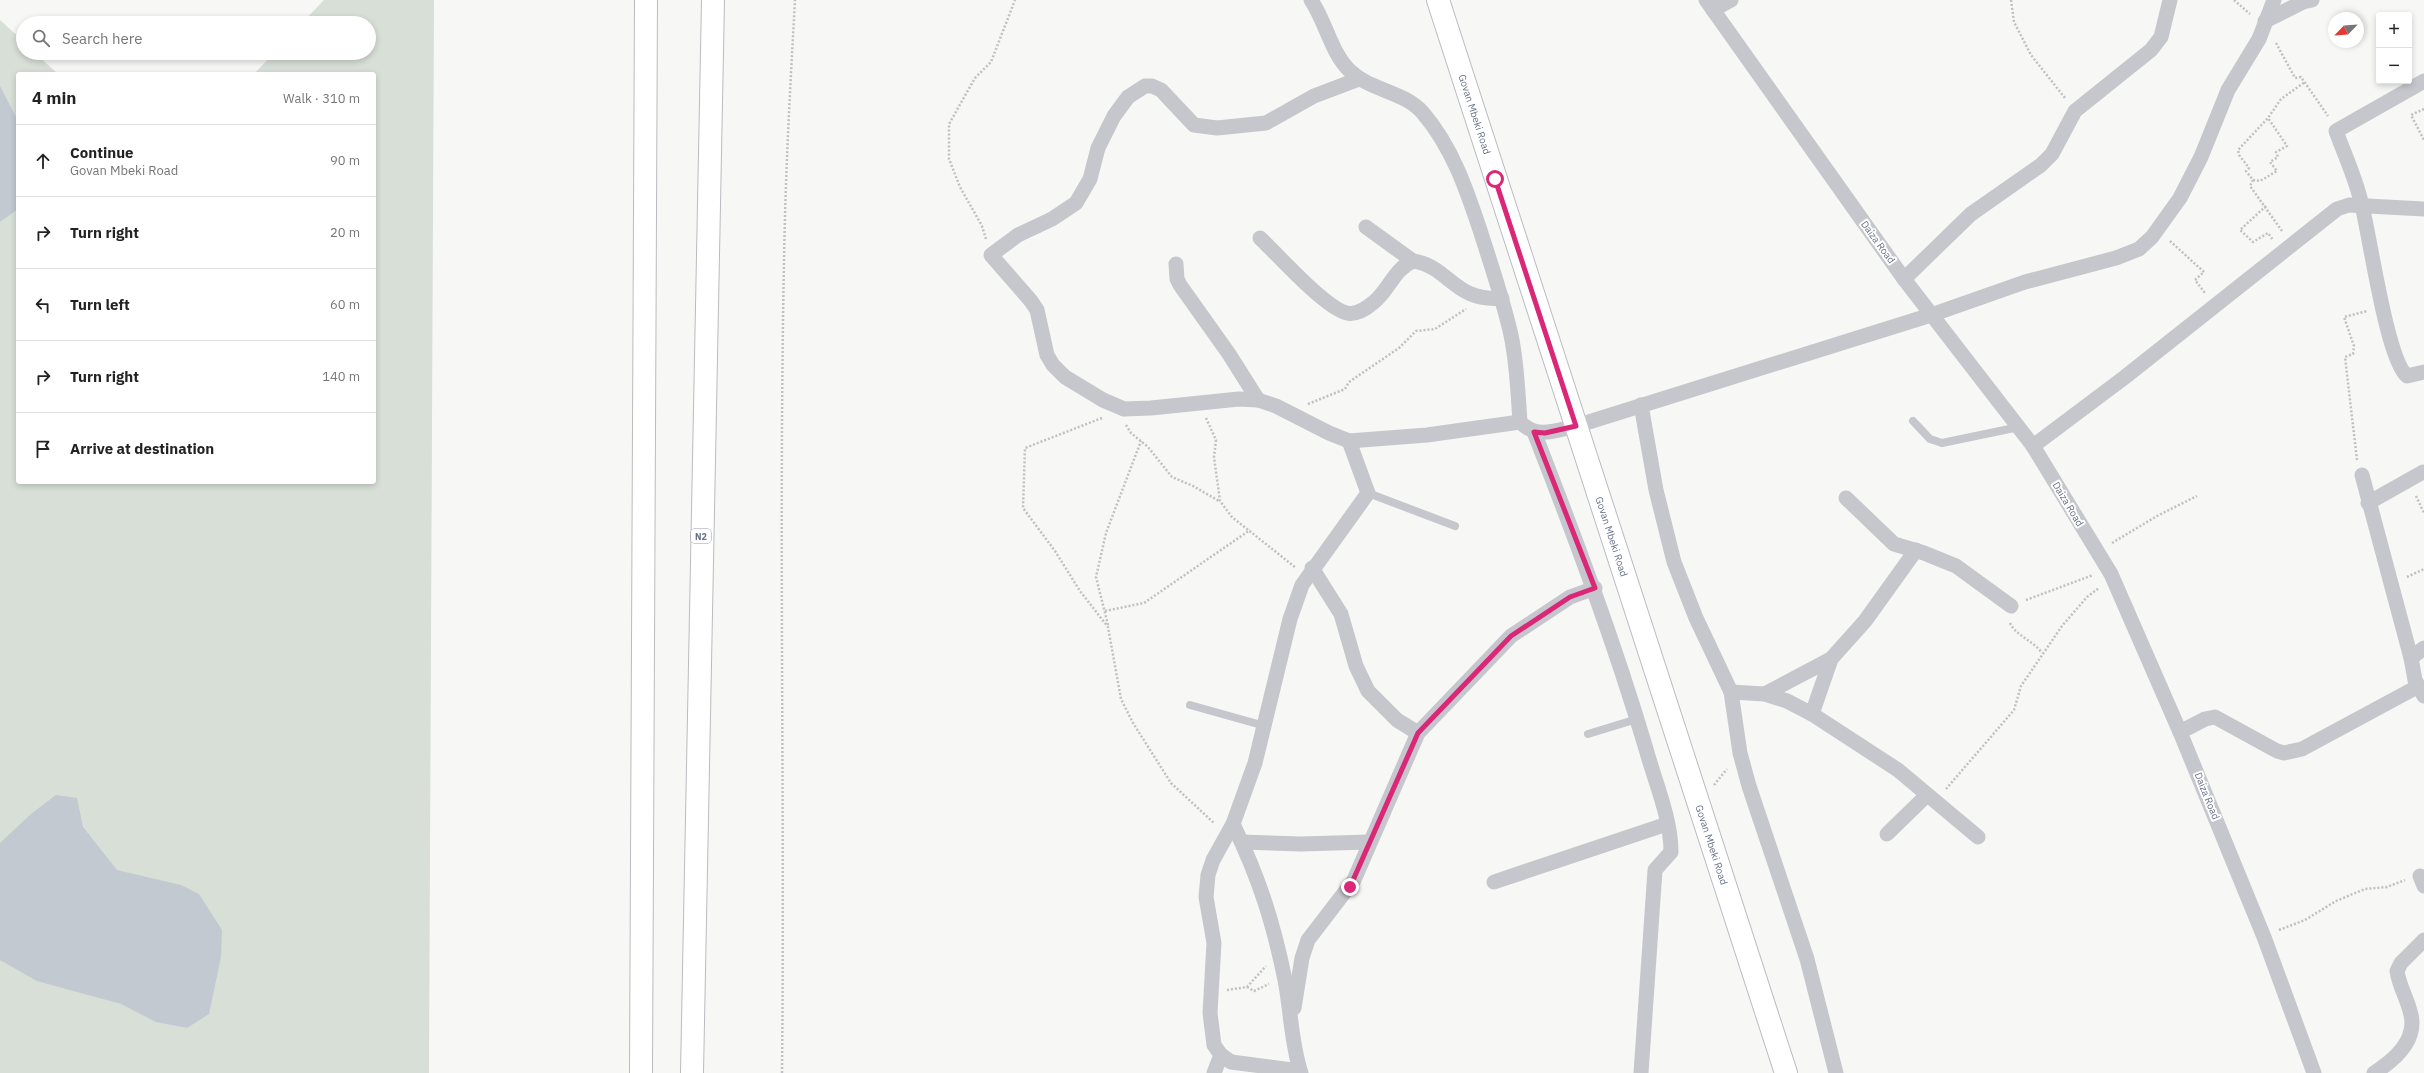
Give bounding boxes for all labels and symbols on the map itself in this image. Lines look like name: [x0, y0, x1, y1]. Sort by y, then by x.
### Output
north arrow: [2328, 12, 2364, 48]
street label: Govan Mbeki Road: [1456, 73, 1494, 156]
route start: [1486, 170, 1504, 188]
street label: Daiza Road: [1858, 218, 1898, 266]
street label: Daiza Road: [2050, 479, 2086, 529]
street label: Govan Mbeki Road: [1593, 495, 1631, 578]
road number: N2: [691, 529, 711, 543]
street label: Daiza Road: [2192, 770, 2222, 822]
street label: Govan Mbeki Road: [1693, 803, 1731, 886]
route end: [1341, 878, 1359, 896]

